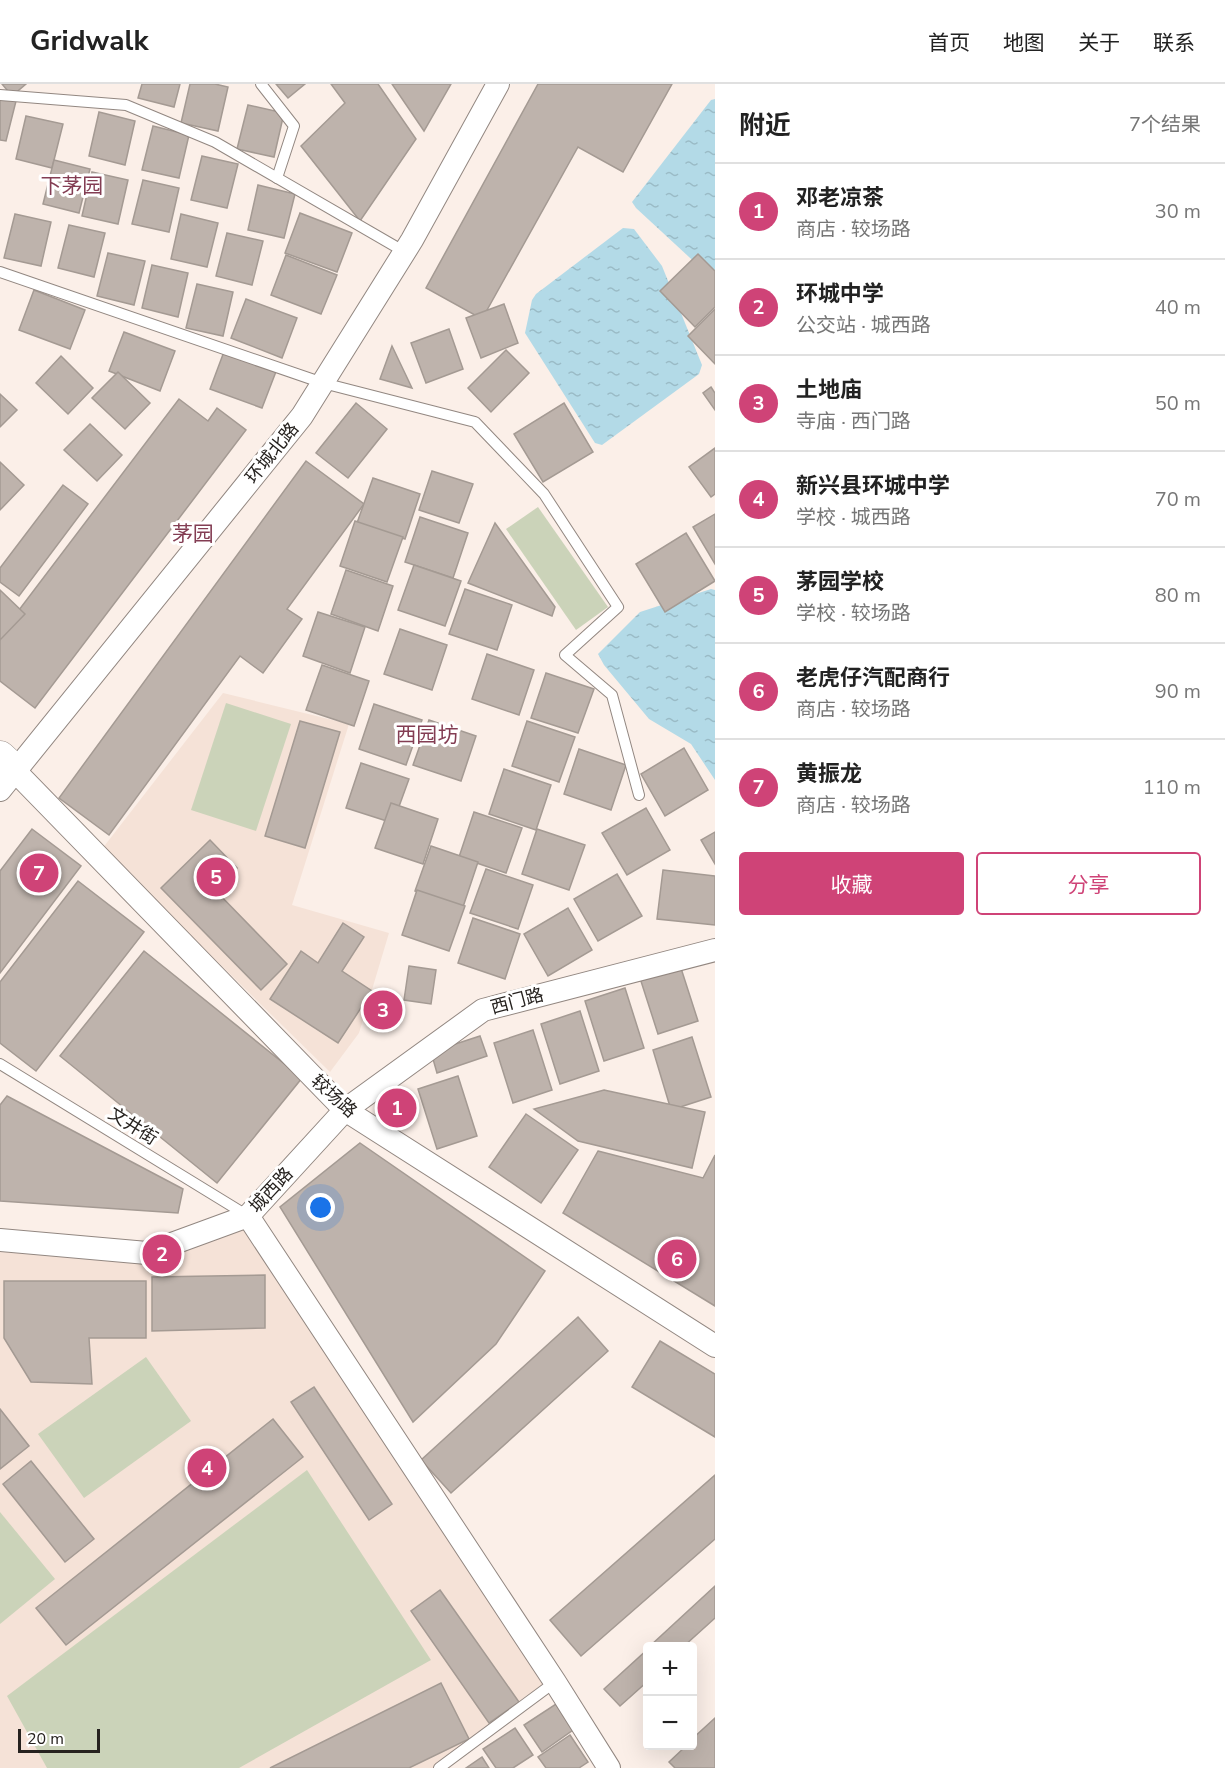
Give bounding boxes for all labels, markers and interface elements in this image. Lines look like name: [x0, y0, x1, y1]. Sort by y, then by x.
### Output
text: Gridwalk: [30, 22, 148, 60]
text: 首页: [928, 29, 970, 57]
text: 地图: [1003, 29, 1045, 57]
text: 关于: [1078, 29, 1120, 57]
text: 联系: [1153, 29, 1195, 57]
text: 附近: [739, 108, 791, 143]
text: 7个结果: [1129, 111, 1201, 138]
district label: 下茅园: [41, 172, 104, 200]
text: 邓老凉茶: [796, 183, 884, 213]
text: 1: [753, 198, 765, 225]
text: 30 m: [1155, 198, 1201, 225]
text: 商店 · 较场路: [796, 216, 911, 243]
text: 环城中学: [796, 279, 884, 309]
text: 2: [753, 294, 765, 321]
text: 40 m: [1155, 294, 1201, 321]
text: 公交站 · 城西路: [796, 312, 931, 339]
text: 土地庙: [796, 375, 862, 405]
text: 3: [753, 390, 765, 417]
text: 50 m: [1155, 390, 1201, 417]
text: 寺庙 · 西门路: [796, 408, 911, 435]
street label: 环城北路: [240, 417, 304, 489]
text: 新兴县环城中学: [796, 471, 950, 501]
text: 4: [753, 486, 765, 513]
text: 70 m: [1155, 486, 1201, 513]
text: 学校 · 城西路: [796, 504, 911, 531]
district label: 茅园: [172, 520, 214, 548]
text: 茅园学校: [796, 567, 884, 597]
text: 5: [753, 582, 765, 609]
text: 80 m: [1155, 582, 1201, 609]
text: 学校 · 较场路: [796, 600, 911, 627]
text: 老虎仔汽配商行: [796, 663, 950, 693]
text: 6: [753, 678, 765, 705]
text: 90 m: [1155, 678, 1201, 705]
text: 商店 · 较场路: [796, 696, 911, 723]
district label: 西园坊: [396, 721, 459, 749]
text: 黄振龙: [796, 759, 862, 789]
text: 7: [753, 774, 765, 801]
text: 110 m: [1143, 774, 1201, 801]
text: 商店 · 较场路: [796, 792, 911, 819]
pin: 7: [20, 850, 58, 896]
button: 收藏: [739, 852, 964, 915]
button: 分享: [976, 852, 1201, 915]
pin: 5: [196, 854, 236, 900]
street label: 西门路: [488, 982, 546, 1020]
pin: 3: [364, 988, 403, 1032]
street label: 较场路: [306, 1069, 362, 1123]
pin: 1: [378, 1086, 416, 1130]
street label: 文井街: [104, 1102, 162, 1150]
street label: 城西路: [244, 1162, 298, 1218]
your location: [306, 1193, 335, 1222]
pin: 2: [142, 1232, 182, 1276]
pin: 6: [658, 1236, 696, 1282]
pin: 4: [188, 1446, 226, 1490]
map controls: [643, 1642, 697, 1750]
button: +: [643, 1642, 697, 1696]
button: −: [643, 1696, 697, 1750]
scale bar: [18, 1726, 100, 1754]
text: 20 m: [27, 1728, 64, 1750]

